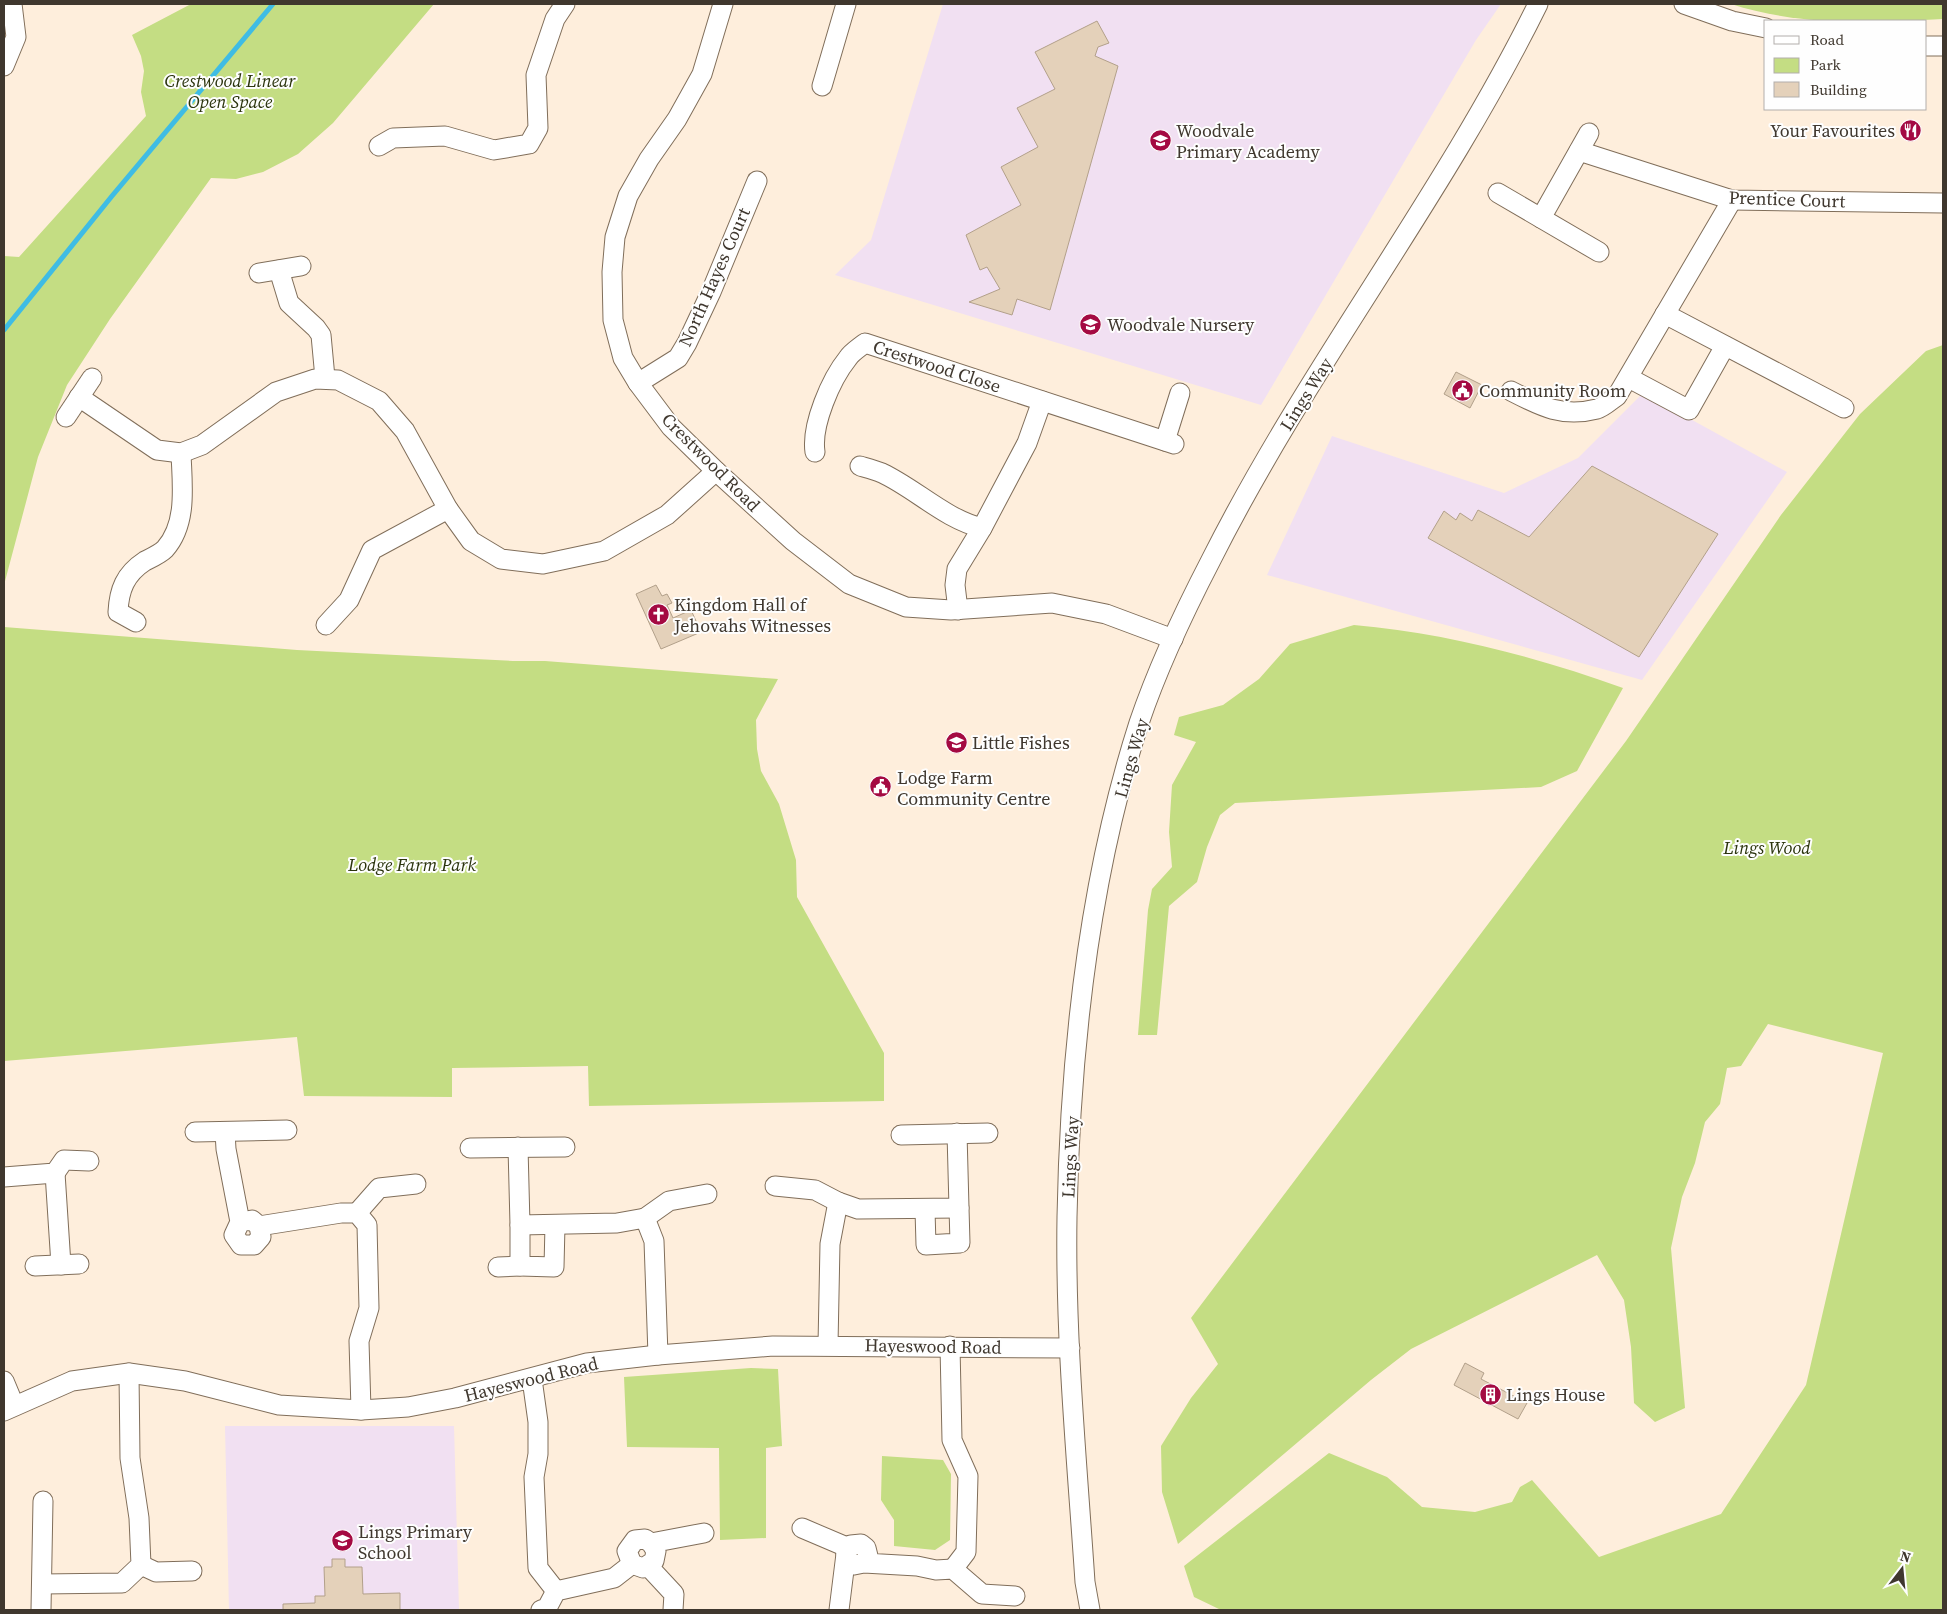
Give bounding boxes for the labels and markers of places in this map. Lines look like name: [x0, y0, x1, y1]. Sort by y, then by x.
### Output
place label: Woodvale Primary Academy: [1176, 118, 1320, 164]
place label: Your Favourites: [1770, 118, 1895, 143]
restaurant icon: Your Favourites: [1899, 118, 1923, 142]
school or university icon: Woodvale Primary Academy: [1148, 128, 1172, 152]
school or university icon: Woodvale Nursery: [1079, 312, 1103, 336]
place label: Woodvale Nursery: [1107, 312, 1255, 337]
public building icon: Community Room: [1451, 378, 1475, 402]
place label: Community Room: [1479, 378, 1626, 403]
place label: Kingdom Hall of Jehovahs Witnesses: [673, 592, 831, 638]
church icon: Kingdom Hall of Jehovahs Witnesses: [646, 602, 670, 626]
school or university icon: Little Fishes: [944, 730, 968, 754]
place label: Little Fishes: [972, 730, 1070, 755]
place label: Lodge Farm Community Centre: [897, 765, 1050, 811]
public building icon: Lodge Farm Community Centre: [869, 775, 893, 799]
building icon: Lings House: [1478, 1382, 1502, 1406]
place label: Lings House: [1506, 1382, 1605, 1407]
place label: Lings Primary School: [358, 1519, 473, 1565]
school or university icon: Lings Primary School: [330, 1529, 354, 1553]

